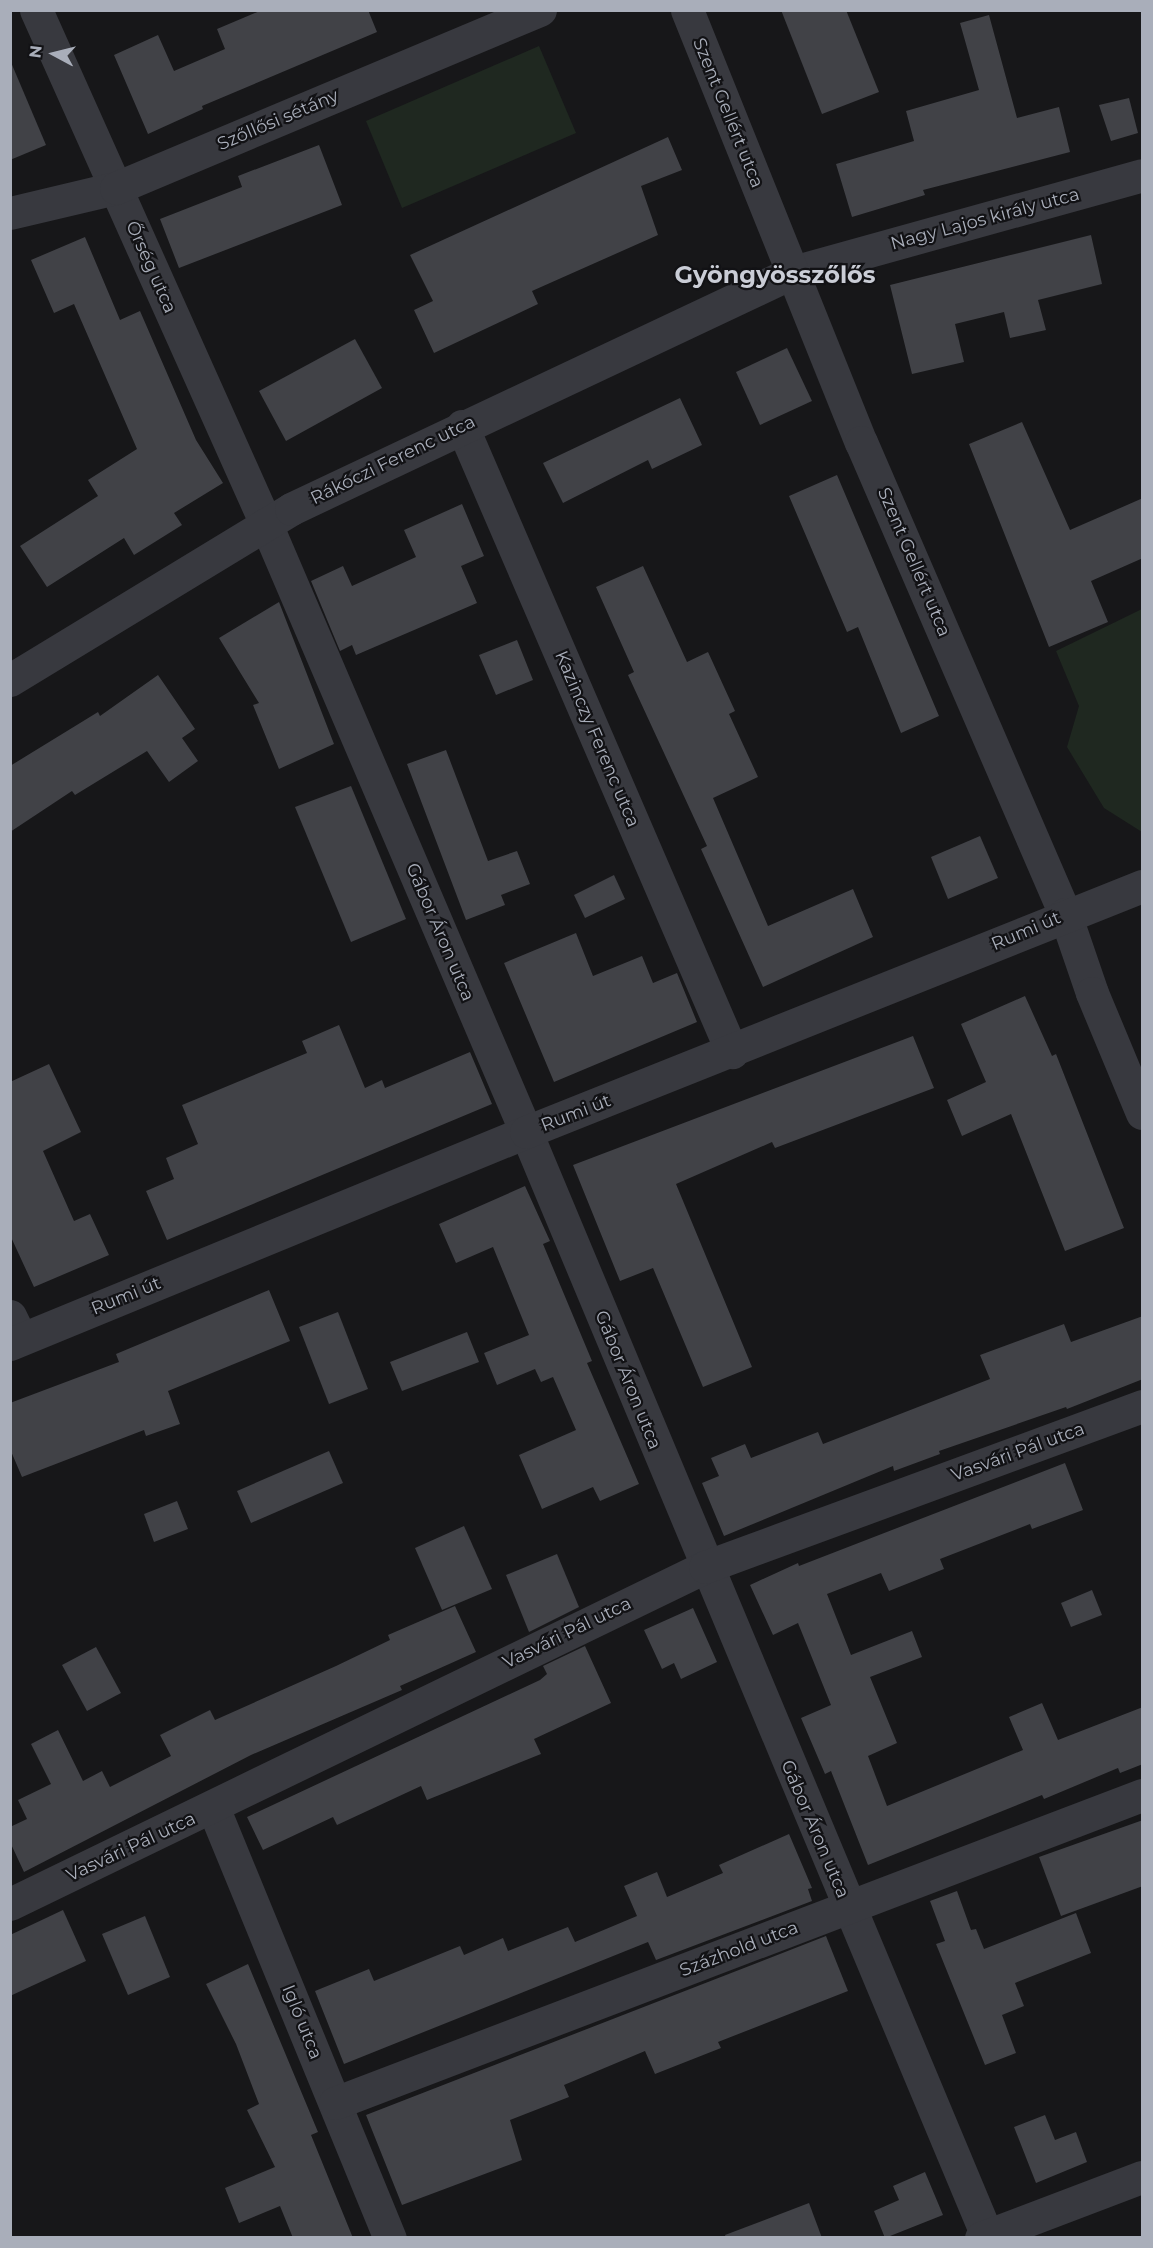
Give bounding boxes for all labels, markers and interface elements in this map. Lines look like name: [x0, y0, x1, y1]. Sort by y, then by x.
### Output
north arrow: [24, 24, 84, 84]
street label: Szent Gellért utca: [688, 35, 768, 191]
text: N: [25, 44, 46, 59]
street label: Szőllősi sétány: [214, 85, 342, 155]
street label: Nagy Lajos király utca: [888, 183, 1082, 255]
street label: Őrség utca: [121, 217, 181, 317]
district label: Gyöngyösszőlős: [674, 261, 876, 289]
street label: Rákóczi Ferenc utca: [307, 411, 479, 509]
street label: Szent Gellért utca: [873, 484, 955, 640]
street label: Kazinczy Ferenc utca: [550, 648, 644, 830]
street label: Gábor Áron utca: [401, 860, 479, 1004]
street label: Rumi út: [988, 907, 1064, 955]
street label: Rumi út: [538, 1090, 614, 1136]
street label: Rumi út: [88, 1272, 164, 1320]
street label: Gábor Áron utca: [590, 1307, 666, 1453]
street label: Vasvári Pál utca: [948, 1418, 1088, 1486]
street label: Vasvári Pál utca: [499, 1593, 635, 1673]
street label: Gábor Áron utca: [776, 1757, 854, 1901]
street label: Vasvári Pál utca: [63, 1808, 199, 1886]
street label: Százhold utca: [677, 1916, 801, 1982]
street label: Igló utca: [277, 1982, 327, 2062]

